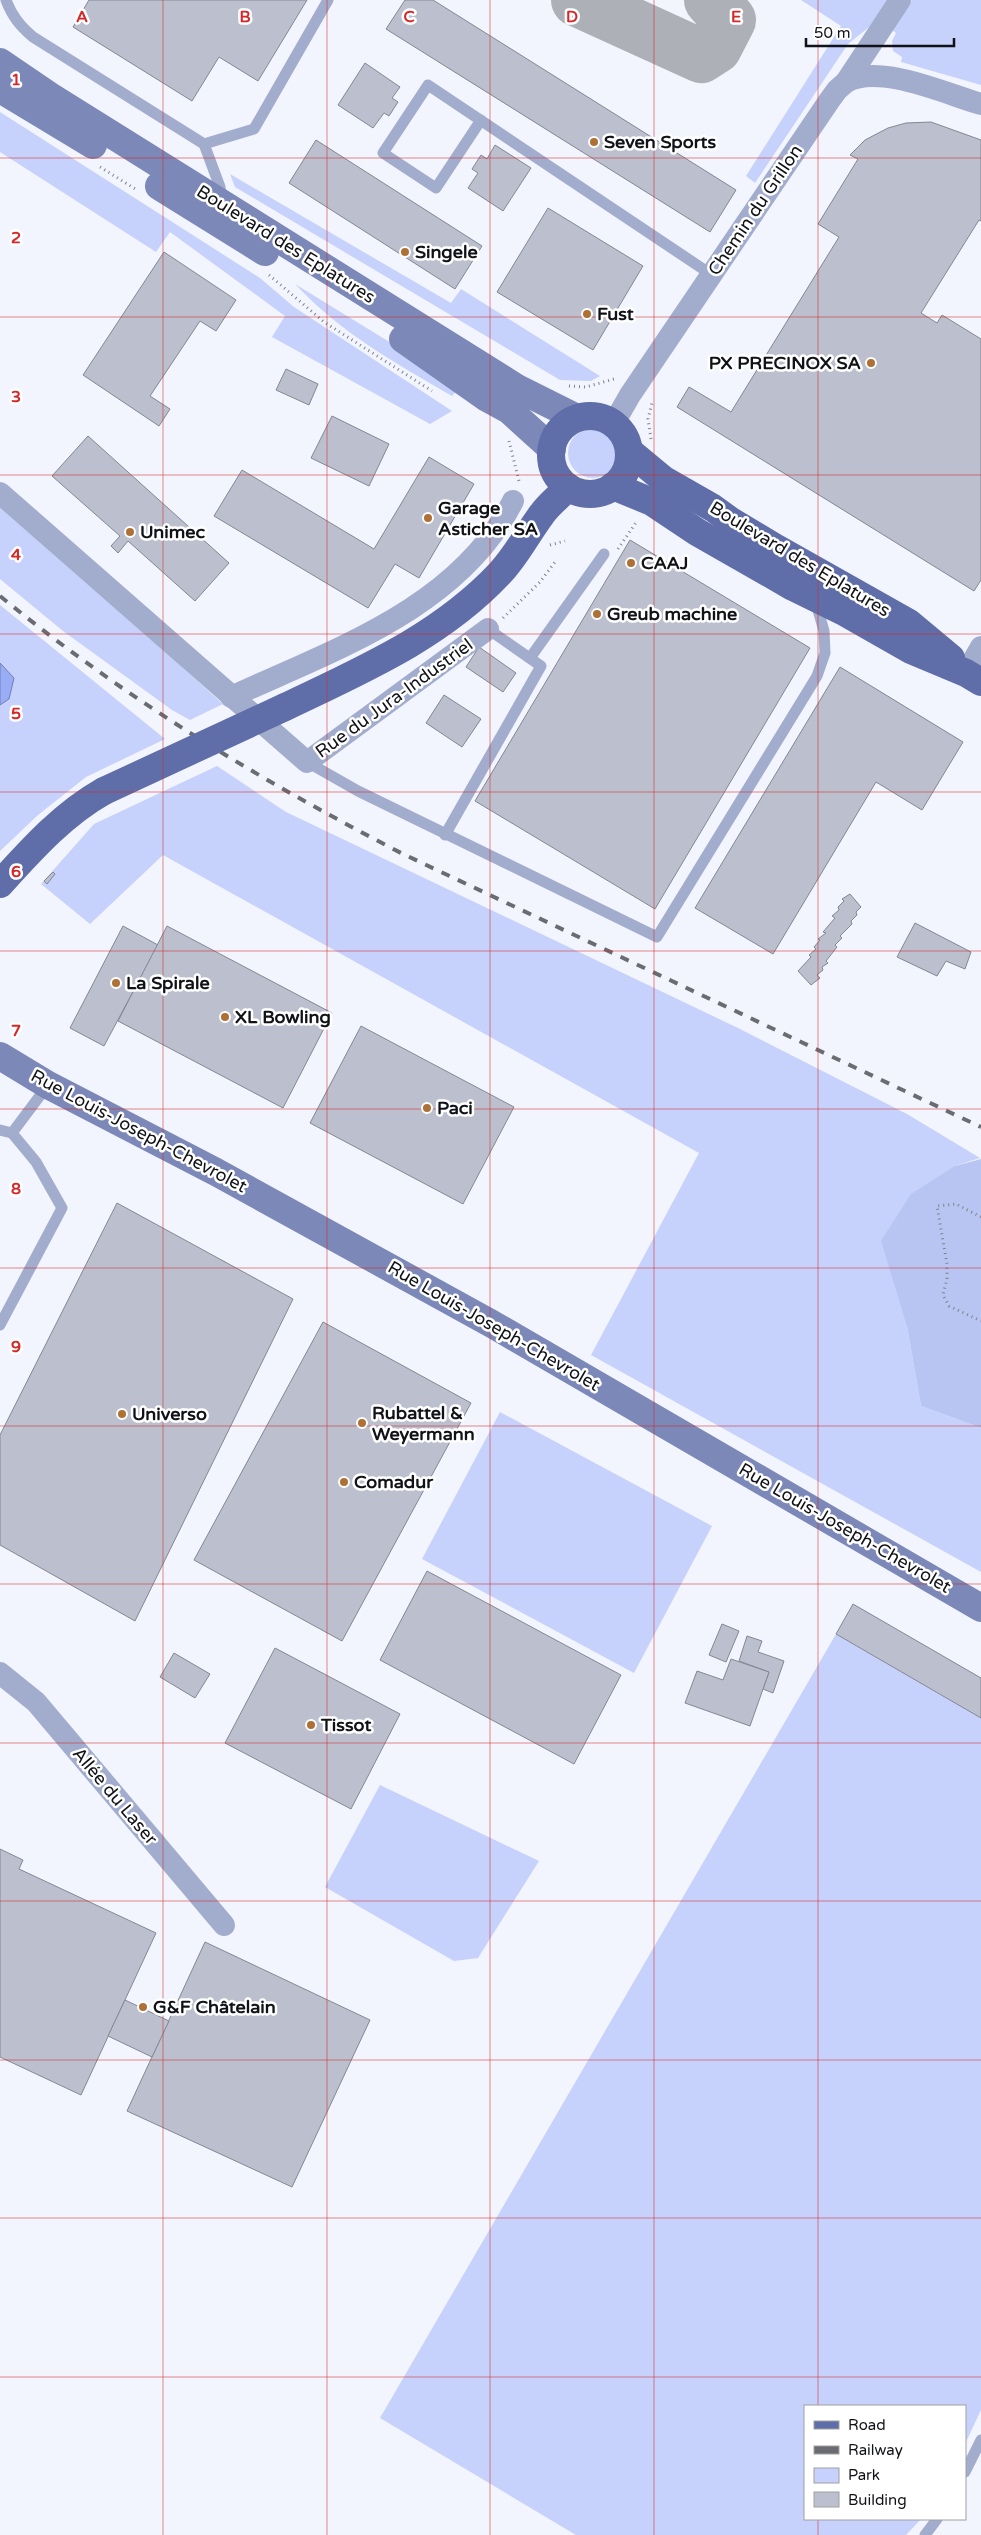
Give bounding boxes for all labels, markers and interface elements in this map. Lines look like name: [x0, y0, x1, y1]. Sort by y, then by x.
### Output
text: A: [76, 7, 88, 27]
text: B: [239, 7, 251, 27]
text: C: [403, 7, 415, 27]
text: D: [566, 7, 578, 27]
text: E: [731, 7, 741, 27]
scale bar: [806, 15, 954, 47]
text: 50 m: [814, 24, 851, 42]
text: 1: [11, 70, 21, 90]
place label: Seven Sports: [604, 131, 716, 153]
marker: Seven Sports: [588, 136, 600, 148]
street label: Chemin du Grillon: [703, 140, 807, 280]
street label: Boulevard des Eplatures: [193, 180, 379, 308]
text: 2: [11, 228, 21, 248]
place label: Singele: [415, 241, 478, 263]
marker: Singele: [399, 246, 411, 258]
place label: Fust: [597, 303, 634, 325]
marker: Fust: [581, 308, 593, 320]
place label: PX PRECINOX SA: [709, 352, 861, 374]
marker: PX PRECINOX SA: [865, 357, 877, 369]
text: 3: [11, 387, 21, 407]
street label: Boulevard des Eplatures: [706, 496, 894, 622]
place label: Garage Asticher SA: [438, 497, 538, 540]
marker: Garage Asticher SA: [422, 512, 434, 524]
place label: Unimec: [140, 521, 205, 543]
marker: Unimec: [124, 526, 136, 538]
text: 4: [11, 545, 21, 565]
place label: CAAJ: [641, 552, 688, 574]
marker: CAAJ: [625, 557, 637, 569]
place label: Greub machine: [607, 603, 737, 625]
marker: Greub machine: [591, 608, 603, 620]
street label: Rue du Jura-Industriel: [311, 634, 477, 762]
text: 5: [11, 704, 21, 724]
text: 6: [11, 862, 21, 882]
place label: La Spirale: [126, 972, 210, 994]
marker: La Spirale: [110, 977, 122, 989]
place label: XL Bowling: [235, 1006, 331, 1028]
marker: XL Bowling: [219, 1011, 231, 1023]
text: 7: [11, 1021, 21, 1041]
street label: Rue Louis-Joseph-Chevrolet: [27, 1065, 251, 1197]
place label: Paci: [437, 1097, 473, 1119]
marker: Paci: [421, 1102, 433, 1114]
text: 8: [11, 1179, 21, 1199]
street label: Rue Louis-Joseph-Chevrolet: [384, 1256, 604, 1396]
text: 9: [11, 1337, 21, 1357]
place label: Rubattel & Weyermann: [372, 1402, 475, 1445]
place label: Universo: [132, 1403, 207, 1425]
marker: Universo: [116, 1408, 128, 1420]
marker: Rubattel & Weyermann: [356, 1417, 368, 1429]
street label: Rue Louis-Joseph-Chevrolet: [735, 1458, 955, 1598]
place label: Comadur: [354, 1471, 434, 1493]
marker: Comadur: [338, 1476, 350, 1488]
place label: Tissot: [320, 1714, 371, 1736]
marker: Tissot: [305, 1719, 317, 1731]
street label: Allée du Laser: [68, 1743, 162, 1849]
place label: G&F Châtelain: [153, 1996, 276, 2018]
marker: G&F Châtelain: [137, 2001, 149, 2013]
legend: [804, 2405, 966, 2520]
text: Road: [848, 2416, 886, 2434]
text: Railway: [848, 2441, 903, 2459]
text: Park: [848, 2466, 880, 2484]
text: Building: [848, 2491, 907, 2509]

